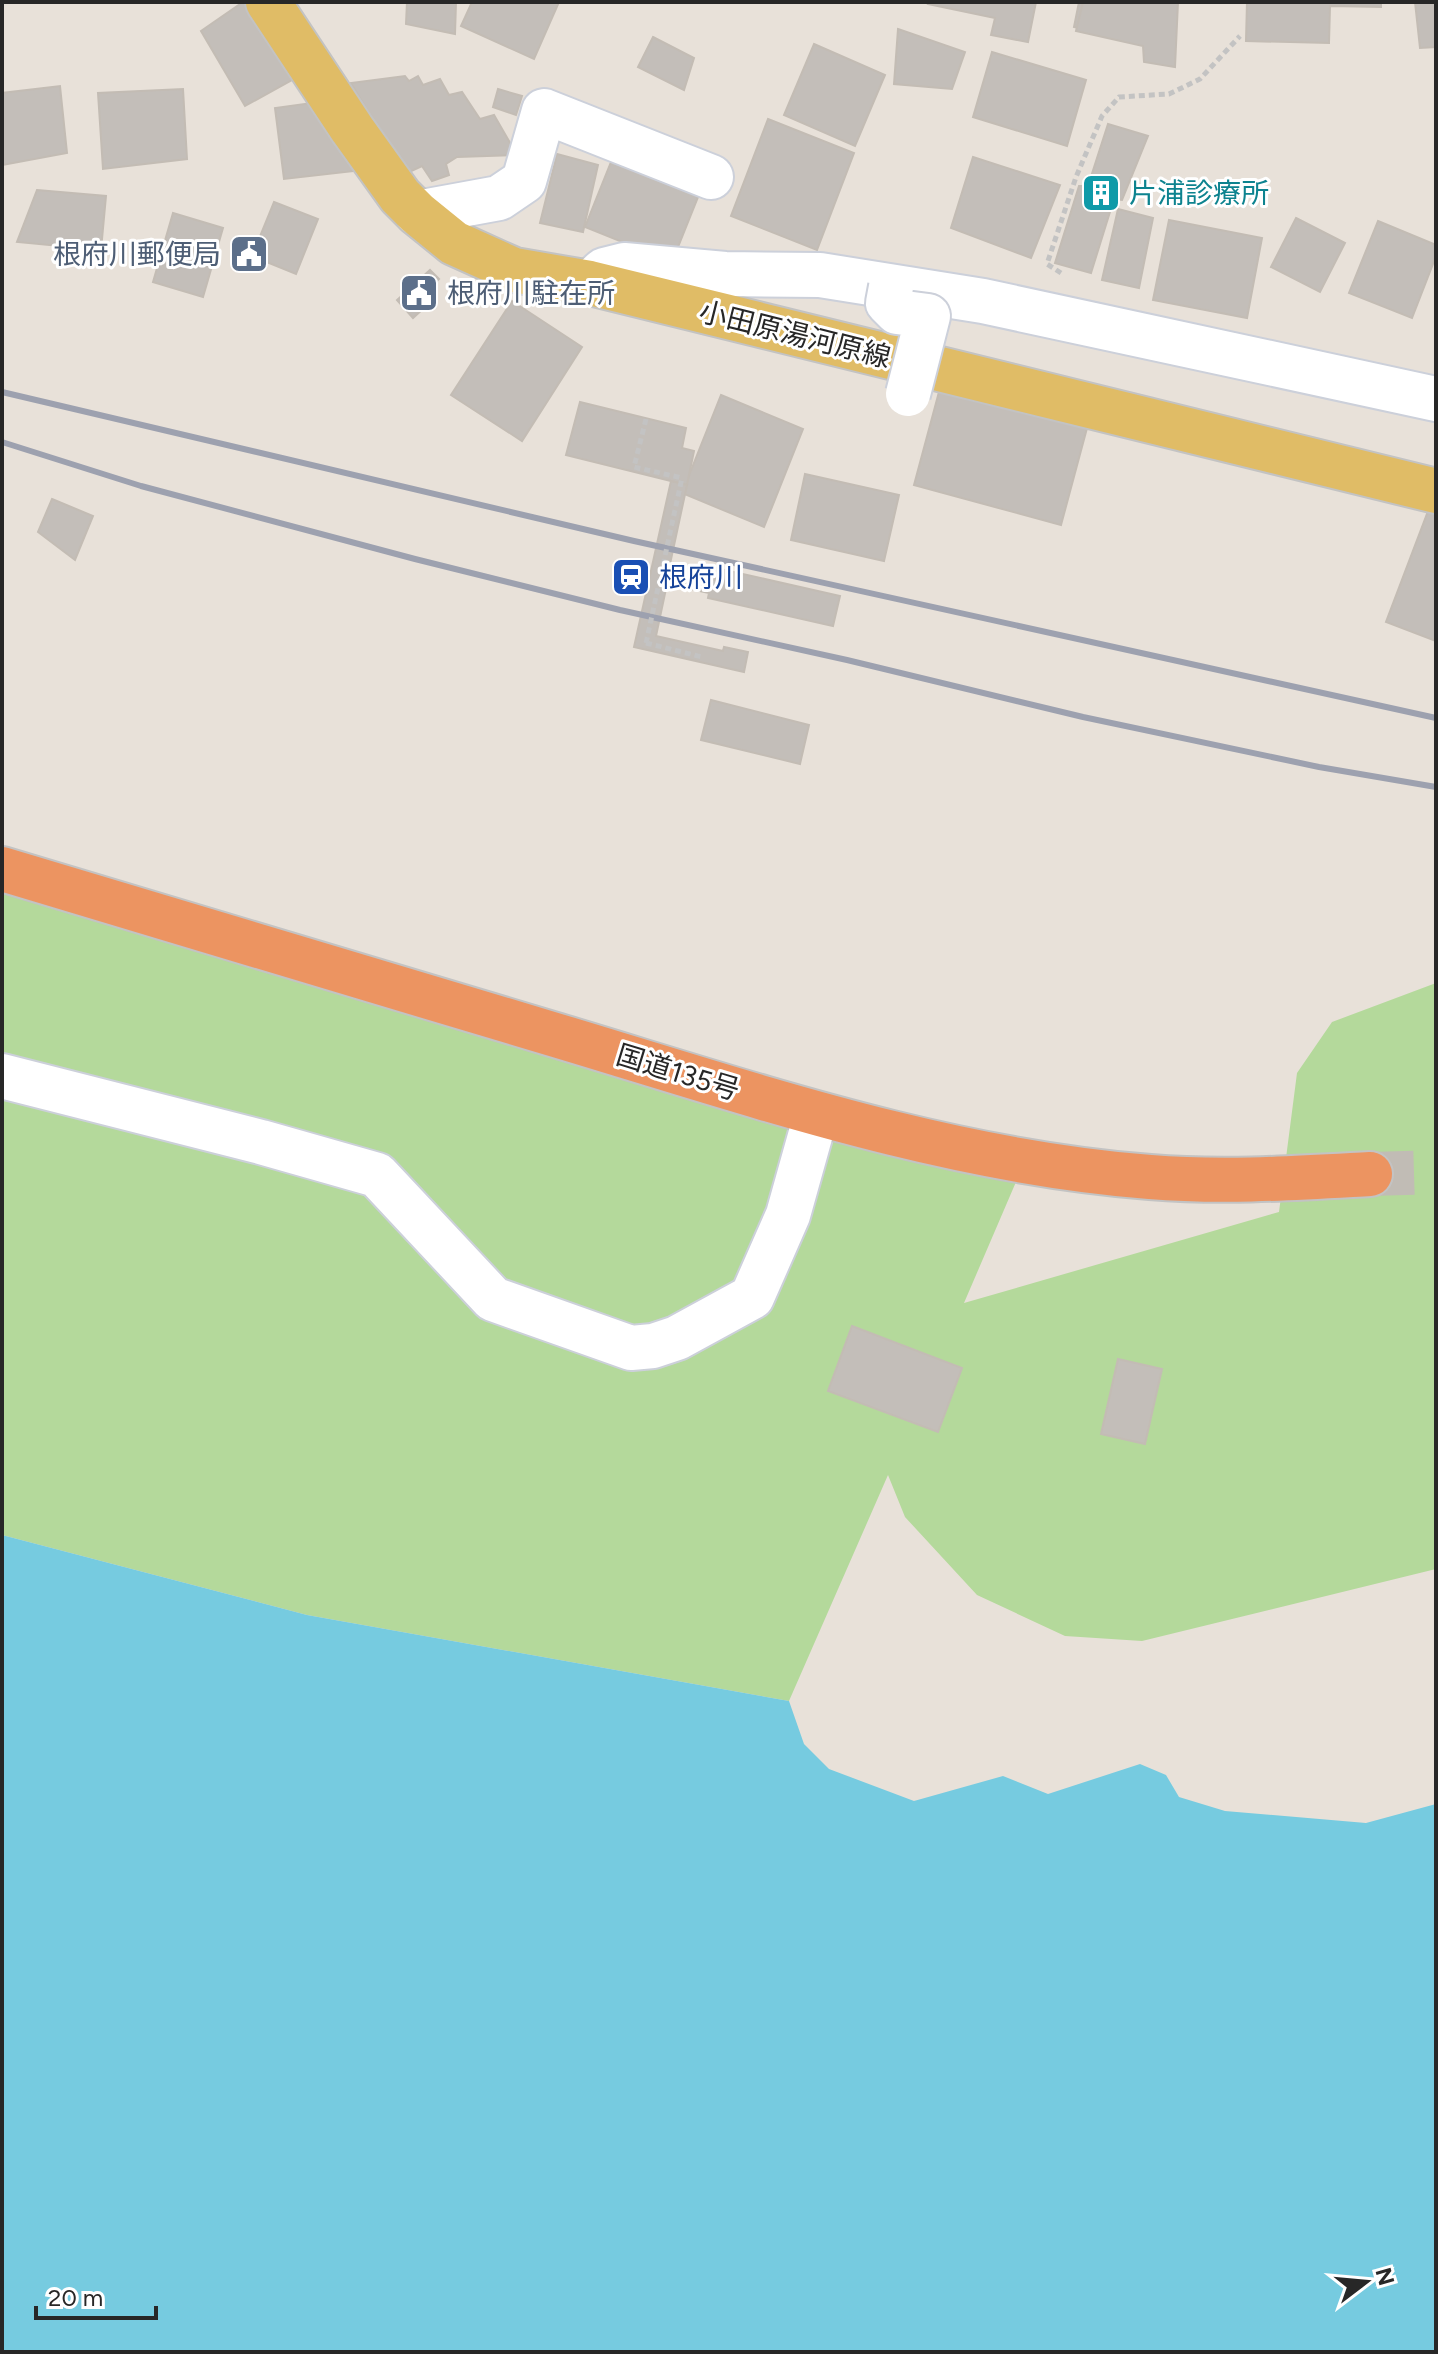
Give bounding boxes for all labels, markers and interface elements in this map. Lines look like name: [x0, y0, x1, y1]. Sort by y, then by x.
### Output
building icon: 片浦診療所: [1080, 172, 1122, 214]
place label: 片浦診療所: [1129, 176, 1269, 210]
public building icon: 根府川郵便局: [228, 233, 270, 275]
place label: 根府川郵便局: [53, 237, 221, 271]
public building icon: 根府川駐在所: [398, 272, 440, 314]
place label: 根府川駐在所: [447, 276, 615, 310]
street label: 小田原湯河原線: [696, 294, 894, 374]
station icon: 根府川: [610, 556, 652, 598]
place label: 根府川: [659, 560, 743, 594]
street label: 国道135号: [612, 1037, 744, 1107]
north arrow: [1326, 2242, 1406, 2322]
text: N: [1369, 2265, 1400, 2289]
scale bar: [36, 2270, 156, 2320]
text: 20 m: [48, 2283, 103, 2312]

